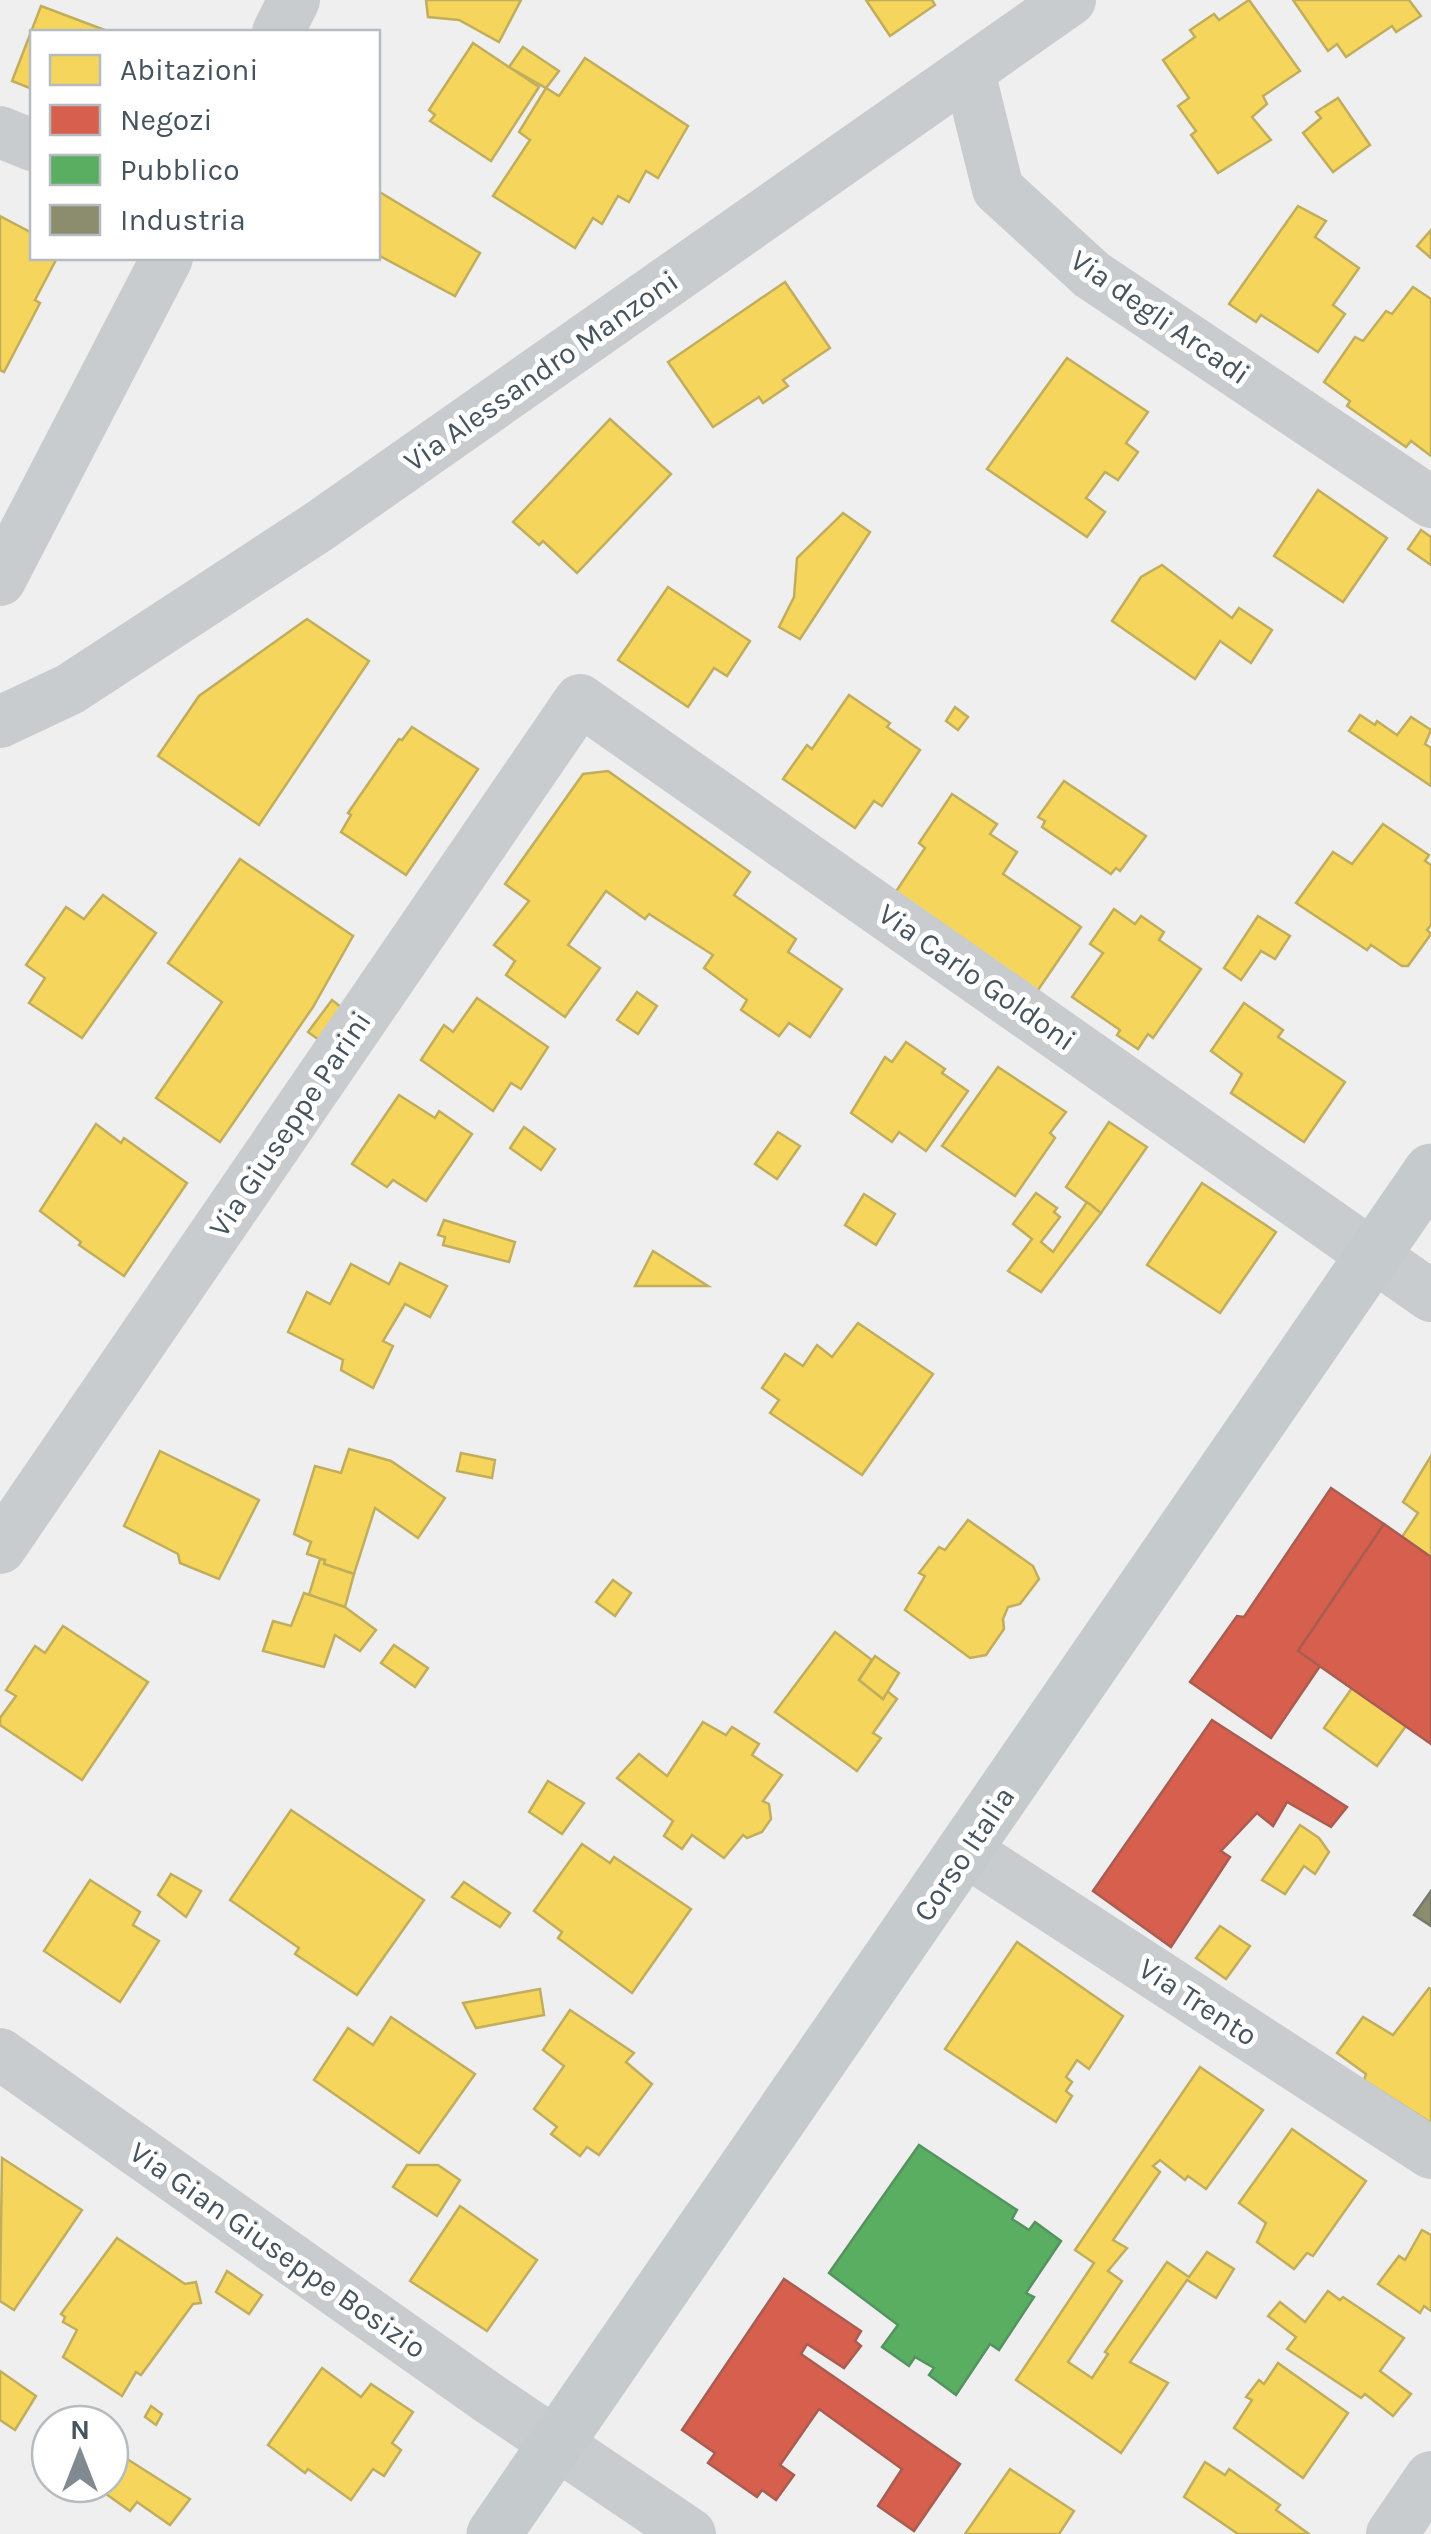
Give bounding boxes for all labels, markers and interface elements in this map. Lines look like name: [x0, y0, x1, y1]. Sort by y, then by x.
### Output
legend: [30, 30, 380, 260]
text: Abitazioni: [120, 52, 258, 88]
text: Negozi: [120, 102, 212, 138]
text: Pubblico: [120, 152, 240, 188]
text: Industria: [120, 202, 246, 238]
street label: Via degli Arcadi: [1063, 242, 1257, 392]
street label: Via Alessandro Manzoni: [397, 263, 685, 479]
street label: Via Carlo Goldoni: [871, 896, 1083, 1058]
street label: Via Giuseppe Parini: [201, 1004, 379, 1244]
street label: Corso Italia: [906, 1780, 1022, 1928]
street label: Via Trento: [1132, 1950, 1264, 2054]
street label: Via Gian Giuseppe Bosizio: [123, 2134, 433, 2366]
north arrow: [30, 2404, 130, 2504]
text: N: [70, 2413, 90, 2446]

